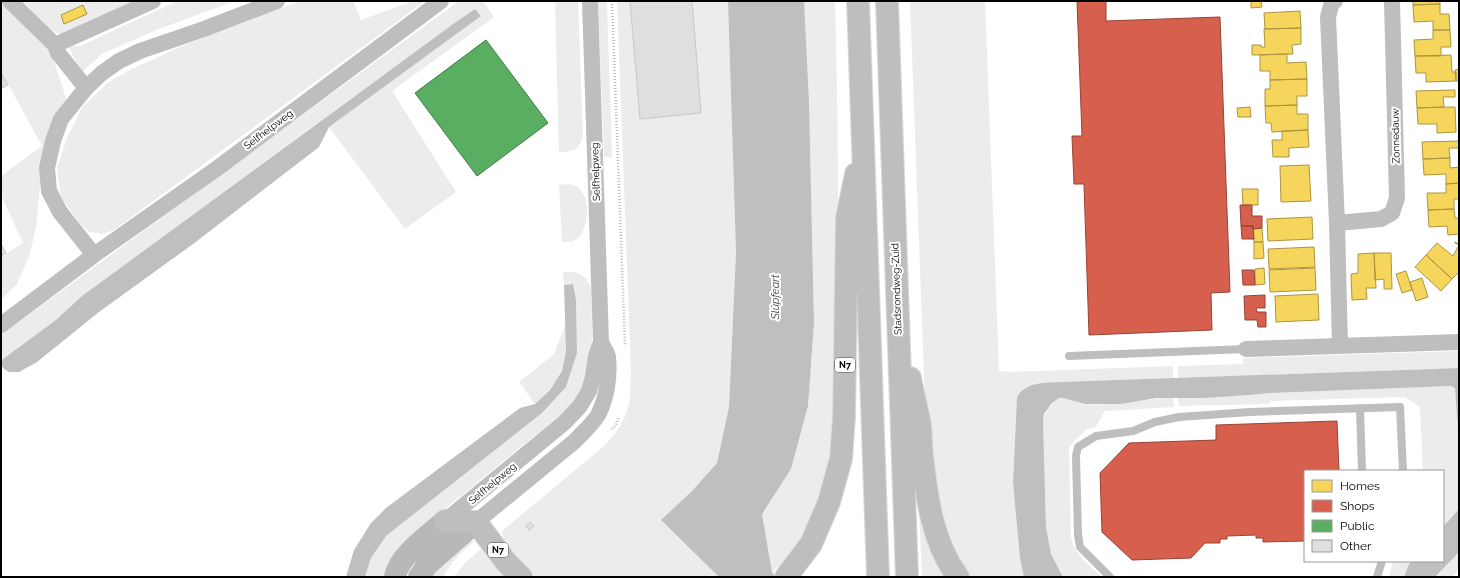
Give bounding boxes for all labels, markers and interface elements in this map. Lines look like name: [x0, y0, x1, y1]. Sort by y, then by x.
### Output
street label: Selfhelpweg: [242, 107, 295, 151]
street label: Zonnedauw: [1390, 108, 1401, 164]
street label: Selfhelpweg: [589, 143, 602, 201]
street label: Stadsrondweg-Zuid: [889, 243, 904, 335]
water label: Slûpfeart: [769, 274, 782, 321]
road number: N7: [835, 358, 855, 372]
street label: Selfhelpweg: [466, 460, 518, 506]
legend: [1304, 470, 1444, 562]
text: Homes: [1340, 479, 1380, 493]
text: Shops: [1340, 499, 1375, 513]
text: Public: [1340, 519, 1375, 533]
text: Other: [1340, 539, 1372, 553]
road number: N7: [488, 543, 508, 557]

